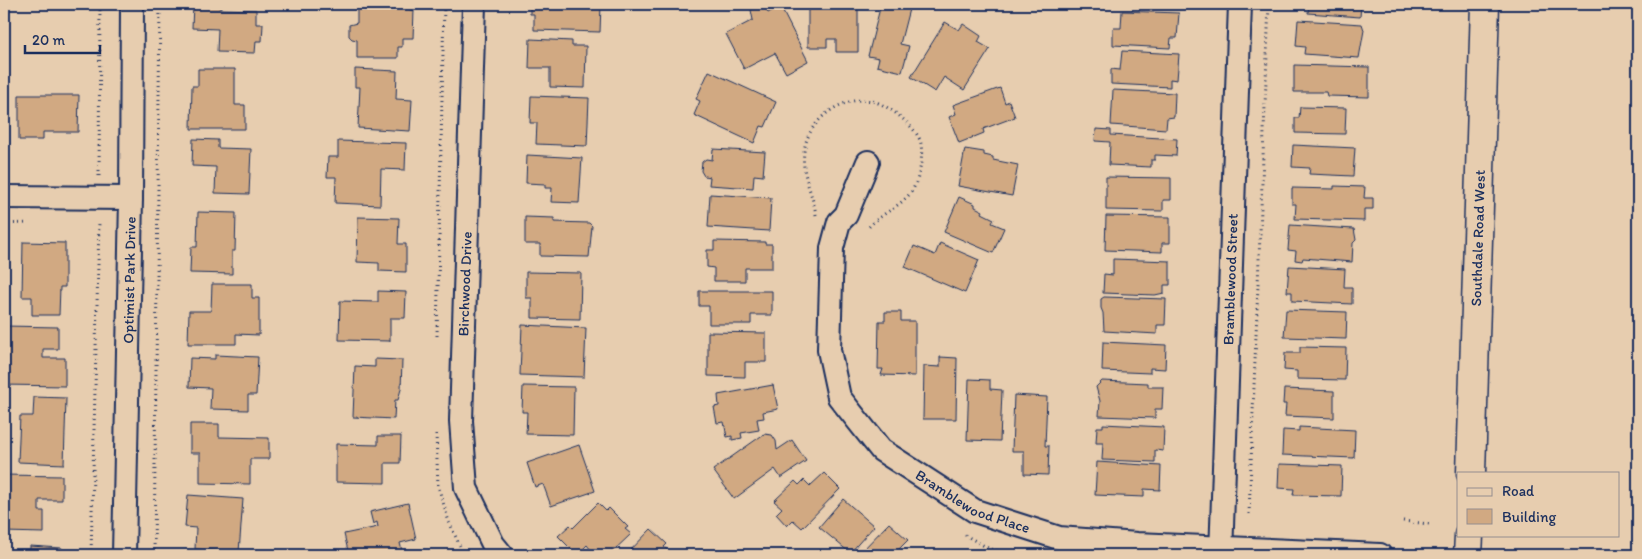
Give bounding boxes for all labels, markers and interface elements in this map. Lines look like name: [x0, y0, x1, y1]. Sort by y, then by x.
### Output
scale bar: [25, 22, 100, 54]
text: 20 m: [32, 31, 66, 49]
street label: Southdale Road West: [1467, 169, 1489, 307]
street label: Bramblewood Street: [1219, 213, 1242, 345]
street label: Optimist Park Drive: [119, 216, 140, 344]
street label: Birchwood Drive: [454, 231, 476, 337]
street label: Bramblewood Place: [912, 466, 1032, 537]
legend: [1457, 472, 1620, 536]
text: Road: [1502, 482, 1535, 500]
text: Building: [1502, 508, 1556, 526]

